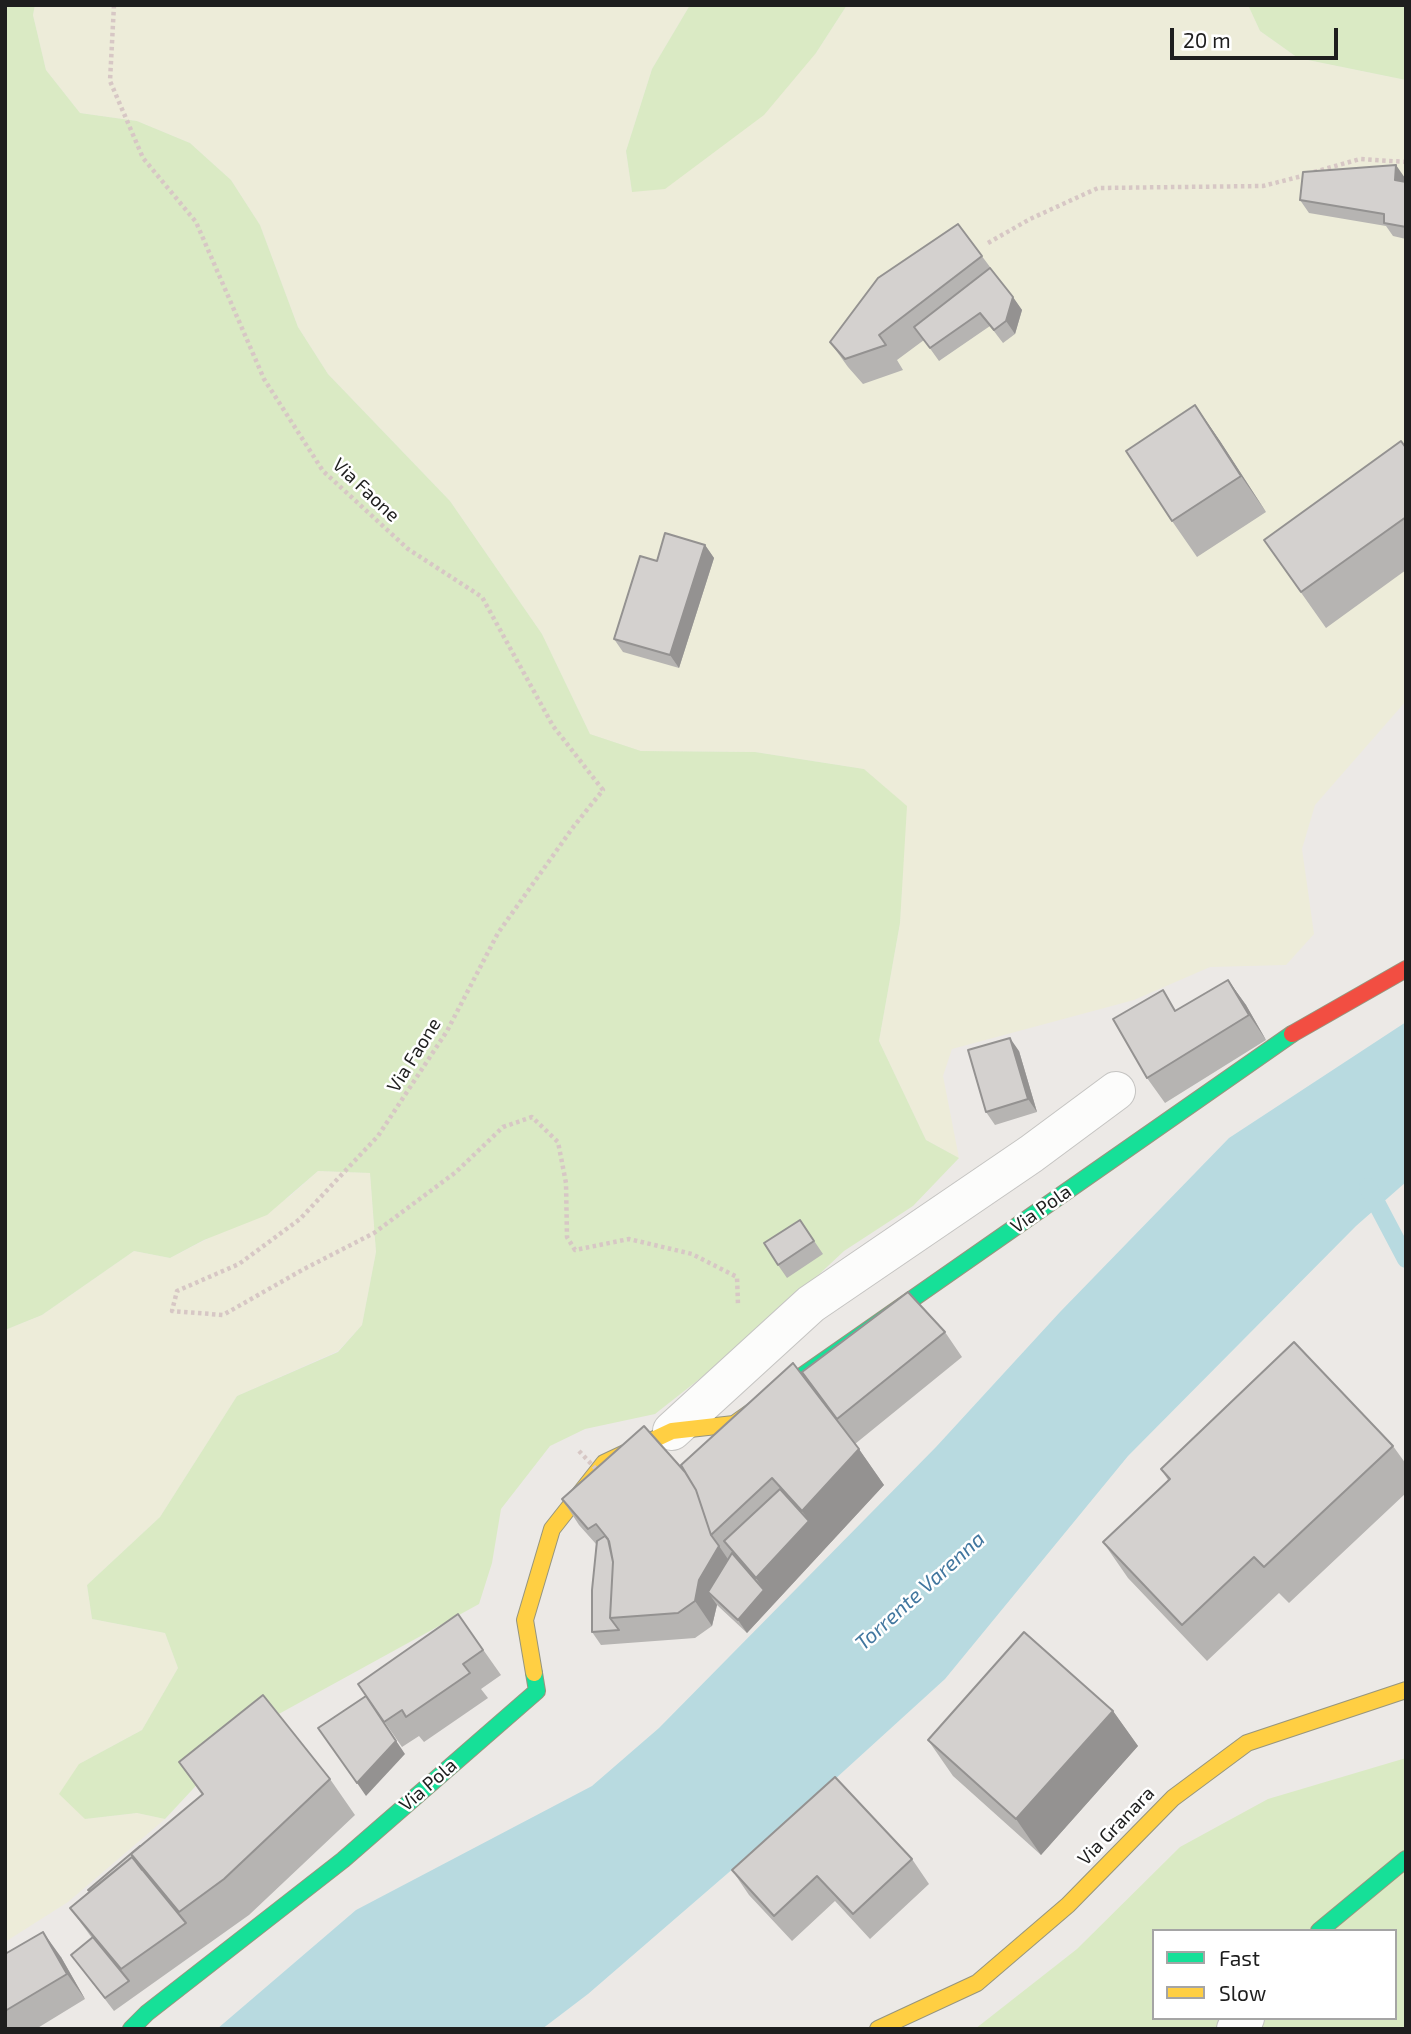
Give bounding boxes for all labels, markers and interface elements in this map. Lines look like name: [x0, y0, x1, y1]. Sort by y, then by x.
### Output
scale bar: [1173, 14, 1341, 58]
text: 20 m: [1183, 27, 1231, 52]
street label: Via Faone: [328, 453, 404, 527]
street label: Via Faone: [382, 1014, 446, 1096]
street label: Via Pola: [1006, 1180, 1076, 1238]
water label: Torrente Varenna: [850, 1526, 990, 1656]
street label: Via Pola: [395, 1754, 461, 1816]
street label: Via Granara: [1073, 1782, 1159, 1870]
legend: [1152, 1929, 1397, 2020]
text: Fast: [1219, 1945, 1260, 1970]
text: Slow: [1219, 1980, 1266, 2005]

